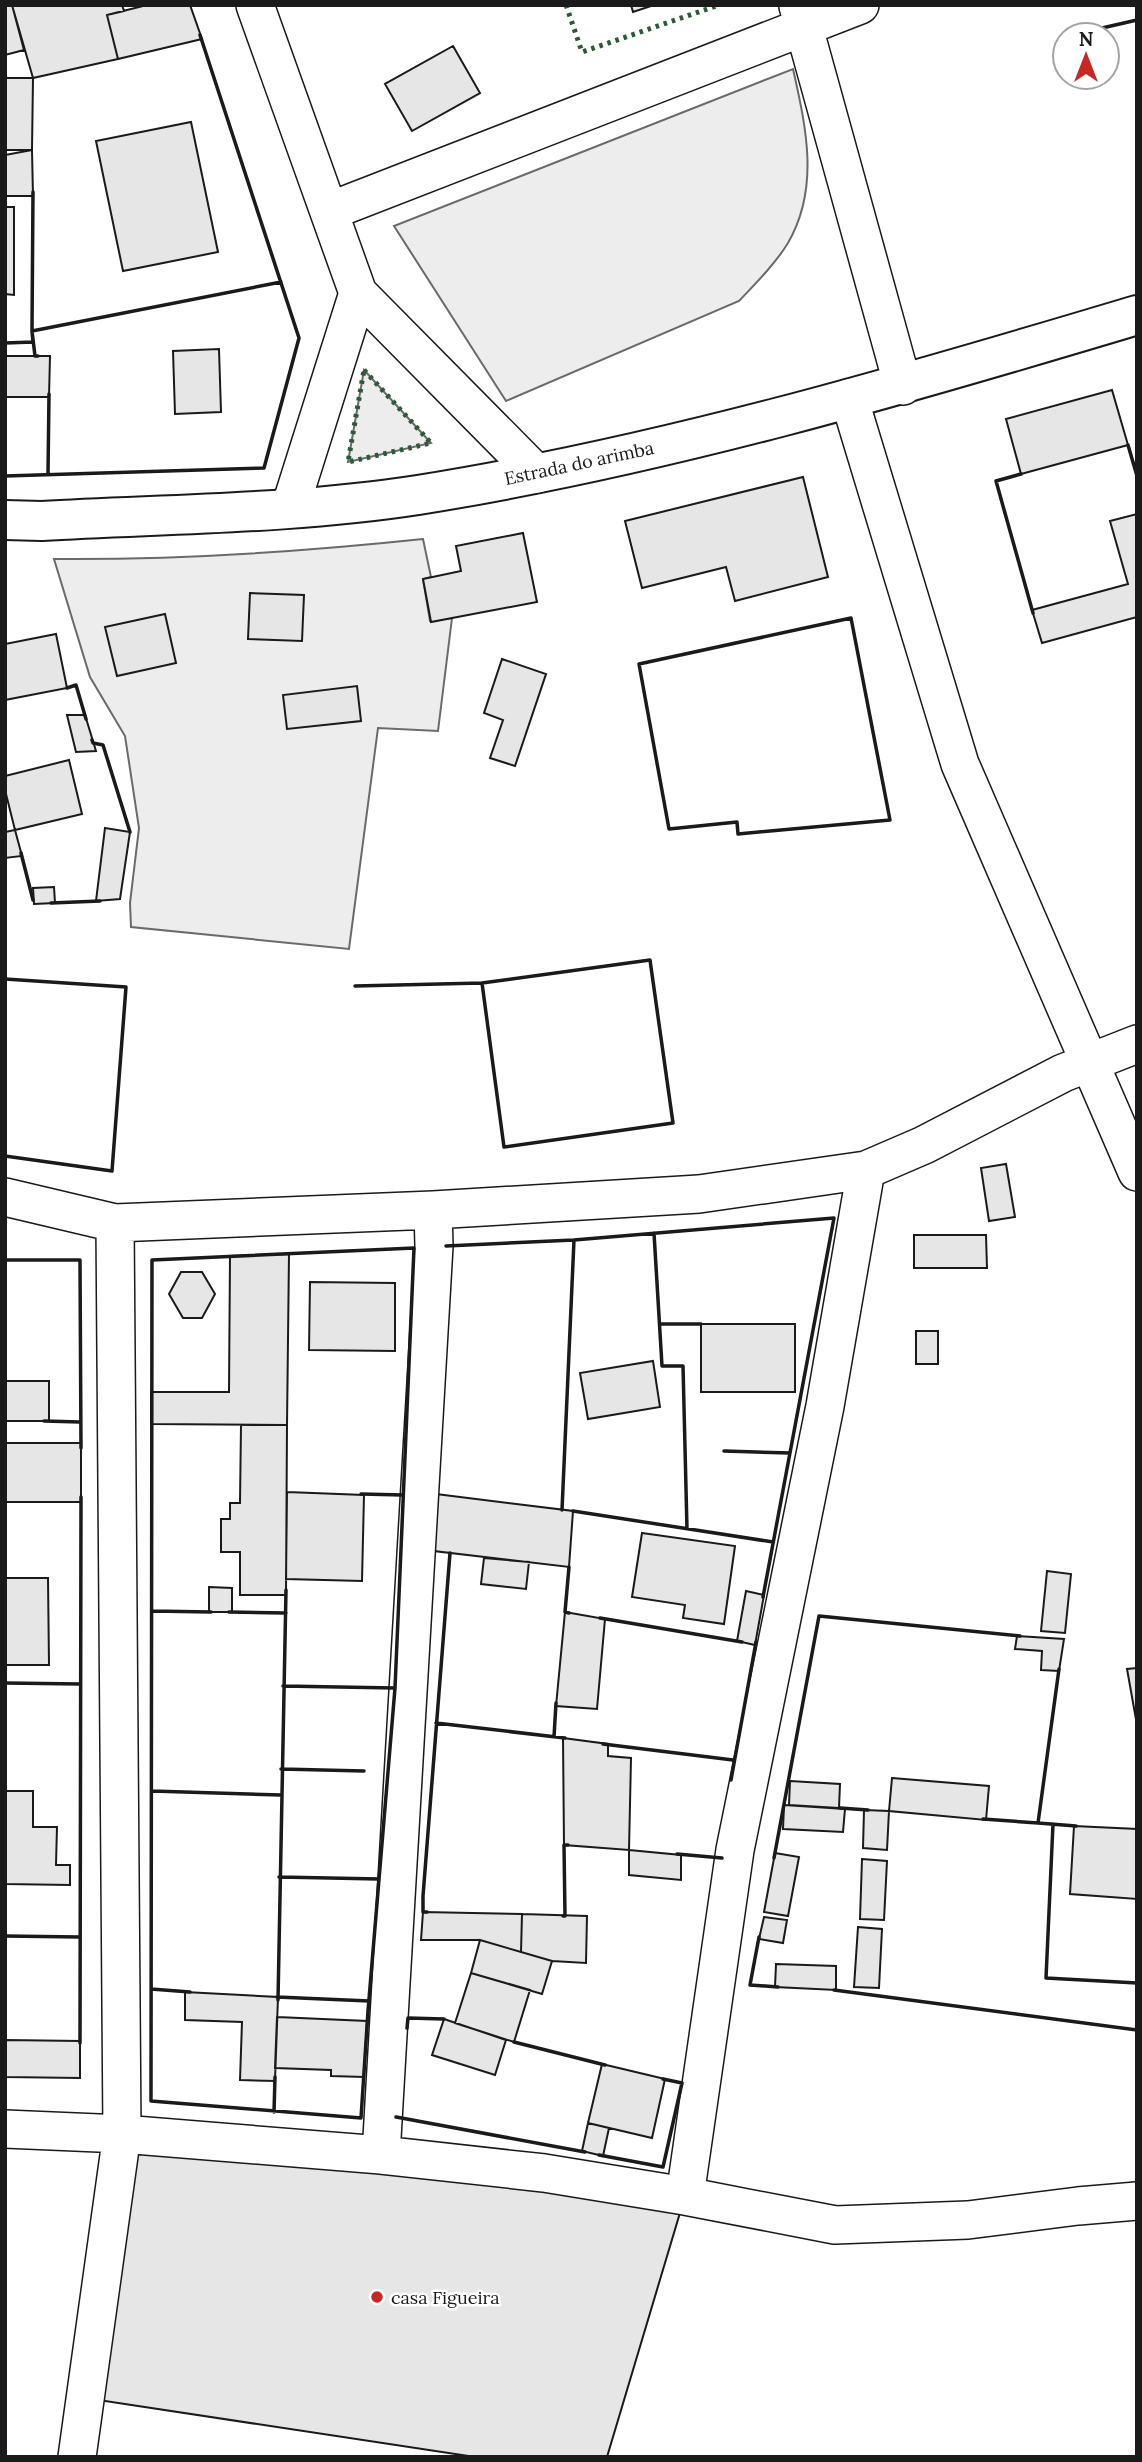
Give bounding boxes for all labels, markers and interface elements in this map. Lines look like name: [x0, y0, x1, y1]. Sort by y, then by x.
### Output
north arrow: [1051, 21, 1121, 91]
text: N: [1079, 27, 1094, 51]
street label: Estrada do arimba: [502, 436, 656, 490]
place label: casa Figueira: [391, 2286, 500, 2309]
marker: casa Figueira: [369, 2289, 385, 2305]

